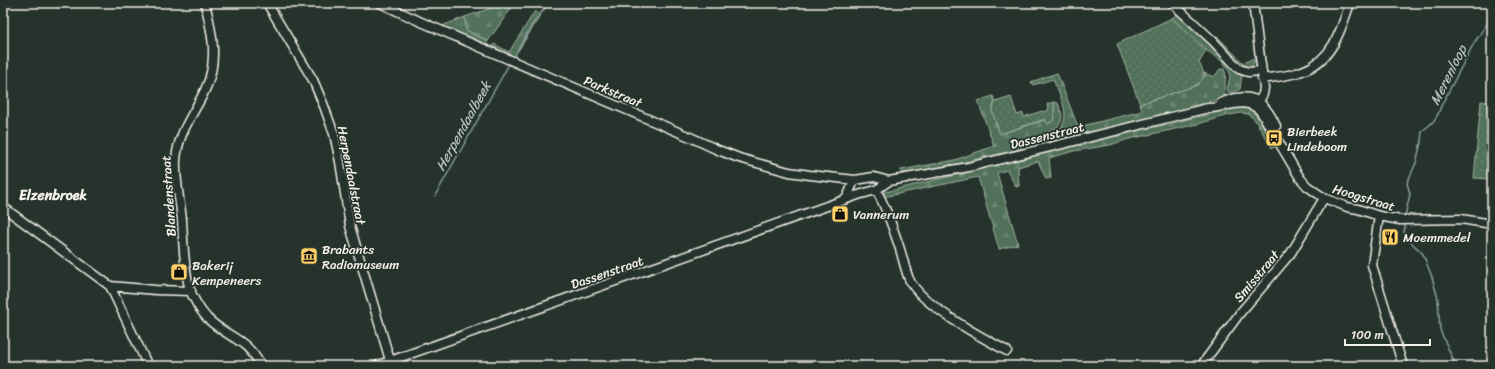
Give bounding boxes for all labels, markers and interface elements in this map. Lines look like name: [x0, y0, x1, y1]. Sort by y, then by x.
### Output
water label: Merenloop: [1423, 39, 1475, 110]
street label: Parkstraat: [580, 69, 646, 114]
water label: Herpendaalbeek: [428, 75, 499, 176]
street label: Dassenstraat: [1008, 115, 1087, 156]
place label: Bierbeek Lindeboom: [1287, 120, 1347, 158]
street label: Herpendaalstraat: [331, 124, 372, 227]
bus stop icon: Bierbeek Lindeboom: [1264, 128, 1284, 148]
street label: Blandenstraat: [154, 154, 183, 237]
street label: Hoogstraat: [1330, 177, 1398, 218]
district label: Elzenbroek: [19, 183, 88, 208]
place label: Vannerum: [853, 203, 909, 226]
shop icon: Vannerum: [830, 204, 850, 224]
place label: Moemmedel: [1403, 226, 1471, 249]
restaurant icon: Moemmedel: [1380, 227, 1400, 247]
place label: Brabants Radiomuseum: [322, 238, 399, 276]
street label: Smisstraat: [1228, 244, 1286, 308]
museum icon: Brabants Radiomuseum: [299, 246, 319, 266]
street label: Dassenstraat: [568, 249, 647, 296]
place label: Bakerij Kempeneers: [192, 254, 261, 292]
shop icon: Bakerij Kempeneers: [169, 262, 189, 282]
scale bar: [1345, 321, 1430, 347]
text: 100 m: [1351, 324, 1384, 346]

